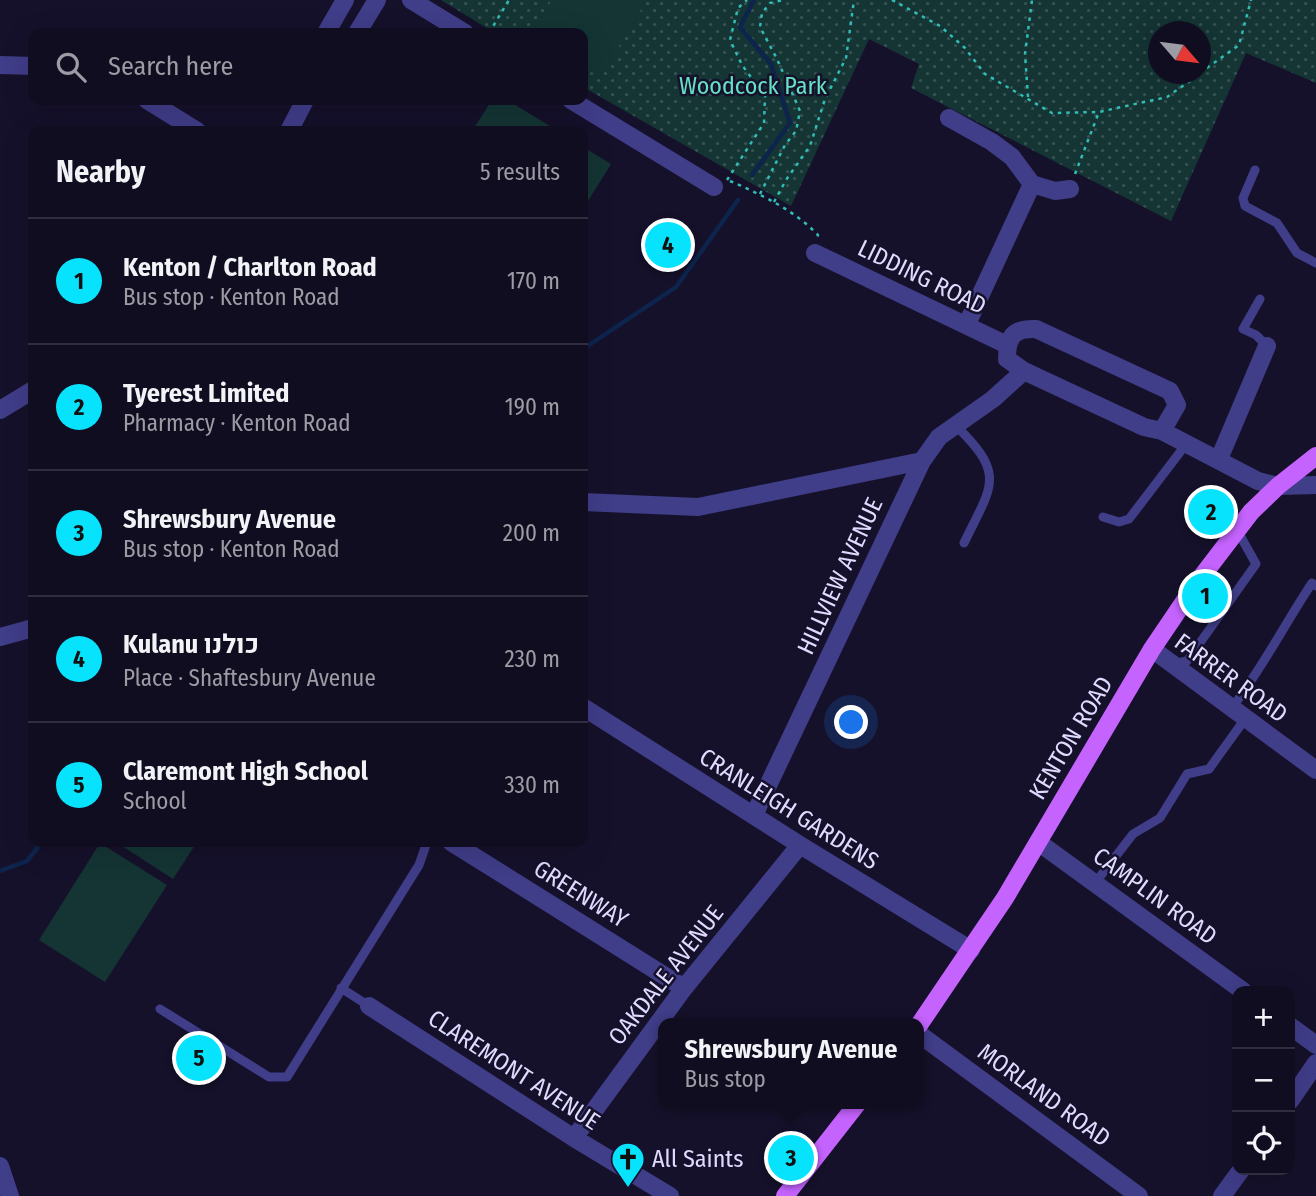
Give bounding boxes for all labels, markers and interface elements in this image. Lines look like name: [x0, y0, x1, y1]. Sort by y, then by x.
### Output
north arrow: [1148, 21, 1211, 84]
search box: [28, 28, 588, 105]
icon: search: [52, 48, 90, 86]
text: Search here: [108, 51, 233, 82]
park label: Woodcock Park: [679, 72, 828, 100]
text: Nearby: [56, 154, 145, 190]
text: 5 results: [480, 158, 560, 186]
pin: 4: [645, 219, 691, 271]
street label: LIDDING ROAD: [853, 234, 991, 320]
text: Kenton / Charlton Road: [123, 252, 377, 283]
text: 1: [74, 267, 84, 295]
text: 170 m: [507, 267, 560, 295]
text: Bus stop · Kenton Road: [123, 283, 340, 311]
text: Tyerest Limited: [123, 378, 289, 409]
text: 2: [74, 393, 84, 421]
text: 190 m: [505, 393, 560, 421]
text: Pharmacy · Kenton Road: [123, 409, 351, 437]
pin: 2: [1188, 486, 1234, 538]
street label: HILLVIEW AVENUE: [792, 493, 888, 659]
text: Shrewsbury Avenue: [123, 504, 336, 535]
text: 3: [74, 519, 84, 547]
text: 200 m: [503, 519, 560, 547]
text: Bus stop · Kenton Road: [123, 535, 340, 563]
pin: 1: [1182, 570, 1228, 622]
street label: FARRER ROAD: [1169, 628, 1293, 728]
text: Kulanu כולנו: [123, 629, 259, 660]
text: 4: [73, 645, 85, 673]
text: 230 m: [504, 645, 560, 673]
text: Place · Shaftesbury Avenue: [123, 664, 376, 692]
street label: KENTON ROAD: [1023, 671, 1119, 805]
your location: [834, 705, 868, 739]
street label: CRANLEIGH GARDENS: [694, 743, 884, 875]
text: Claremont High School: [123, 756, 368, 787]
text: 5: [73, 771, 85, 799]
text: 330 m: [504, 771, 560, 799]
text: School: [123, 787, 187, 815]
street label: CAMPLIN ROAD: [1088, 842, 1222, 950]
street label: GREENWAY: [529, 854, 633, 934]
street label: OAKDALE AVENUE: [603, 900, 729, 1050]
map controls: [1232, 986, 1295, 1175]
button: +: [1232, 986, 1295, 1049]
street label: CLAREMONT AVENUE: [423, 1004, 605, 1136]
popup: [658, 1018, 924, 1109]
pin: 5: [176, 1032, 222, 1084]
text: Shrewsbury Avenue: [685, 1034, 897, 1065]
street label: MORLAND ROAD: [972, 1038, 1116, 1152]
button: −: [1232, 1049, 1295, 1112]
text: Bus stop: [685, 1065, 766, 1093]
button: locate: [1232, 1112, 1295, 1175]
pin: 3: [768, 1132, 814, 1184]
church icon: All Saints: [609, 1140, 647, 1189]
place label: All Saints: [652, 1145, 743, 1173]

